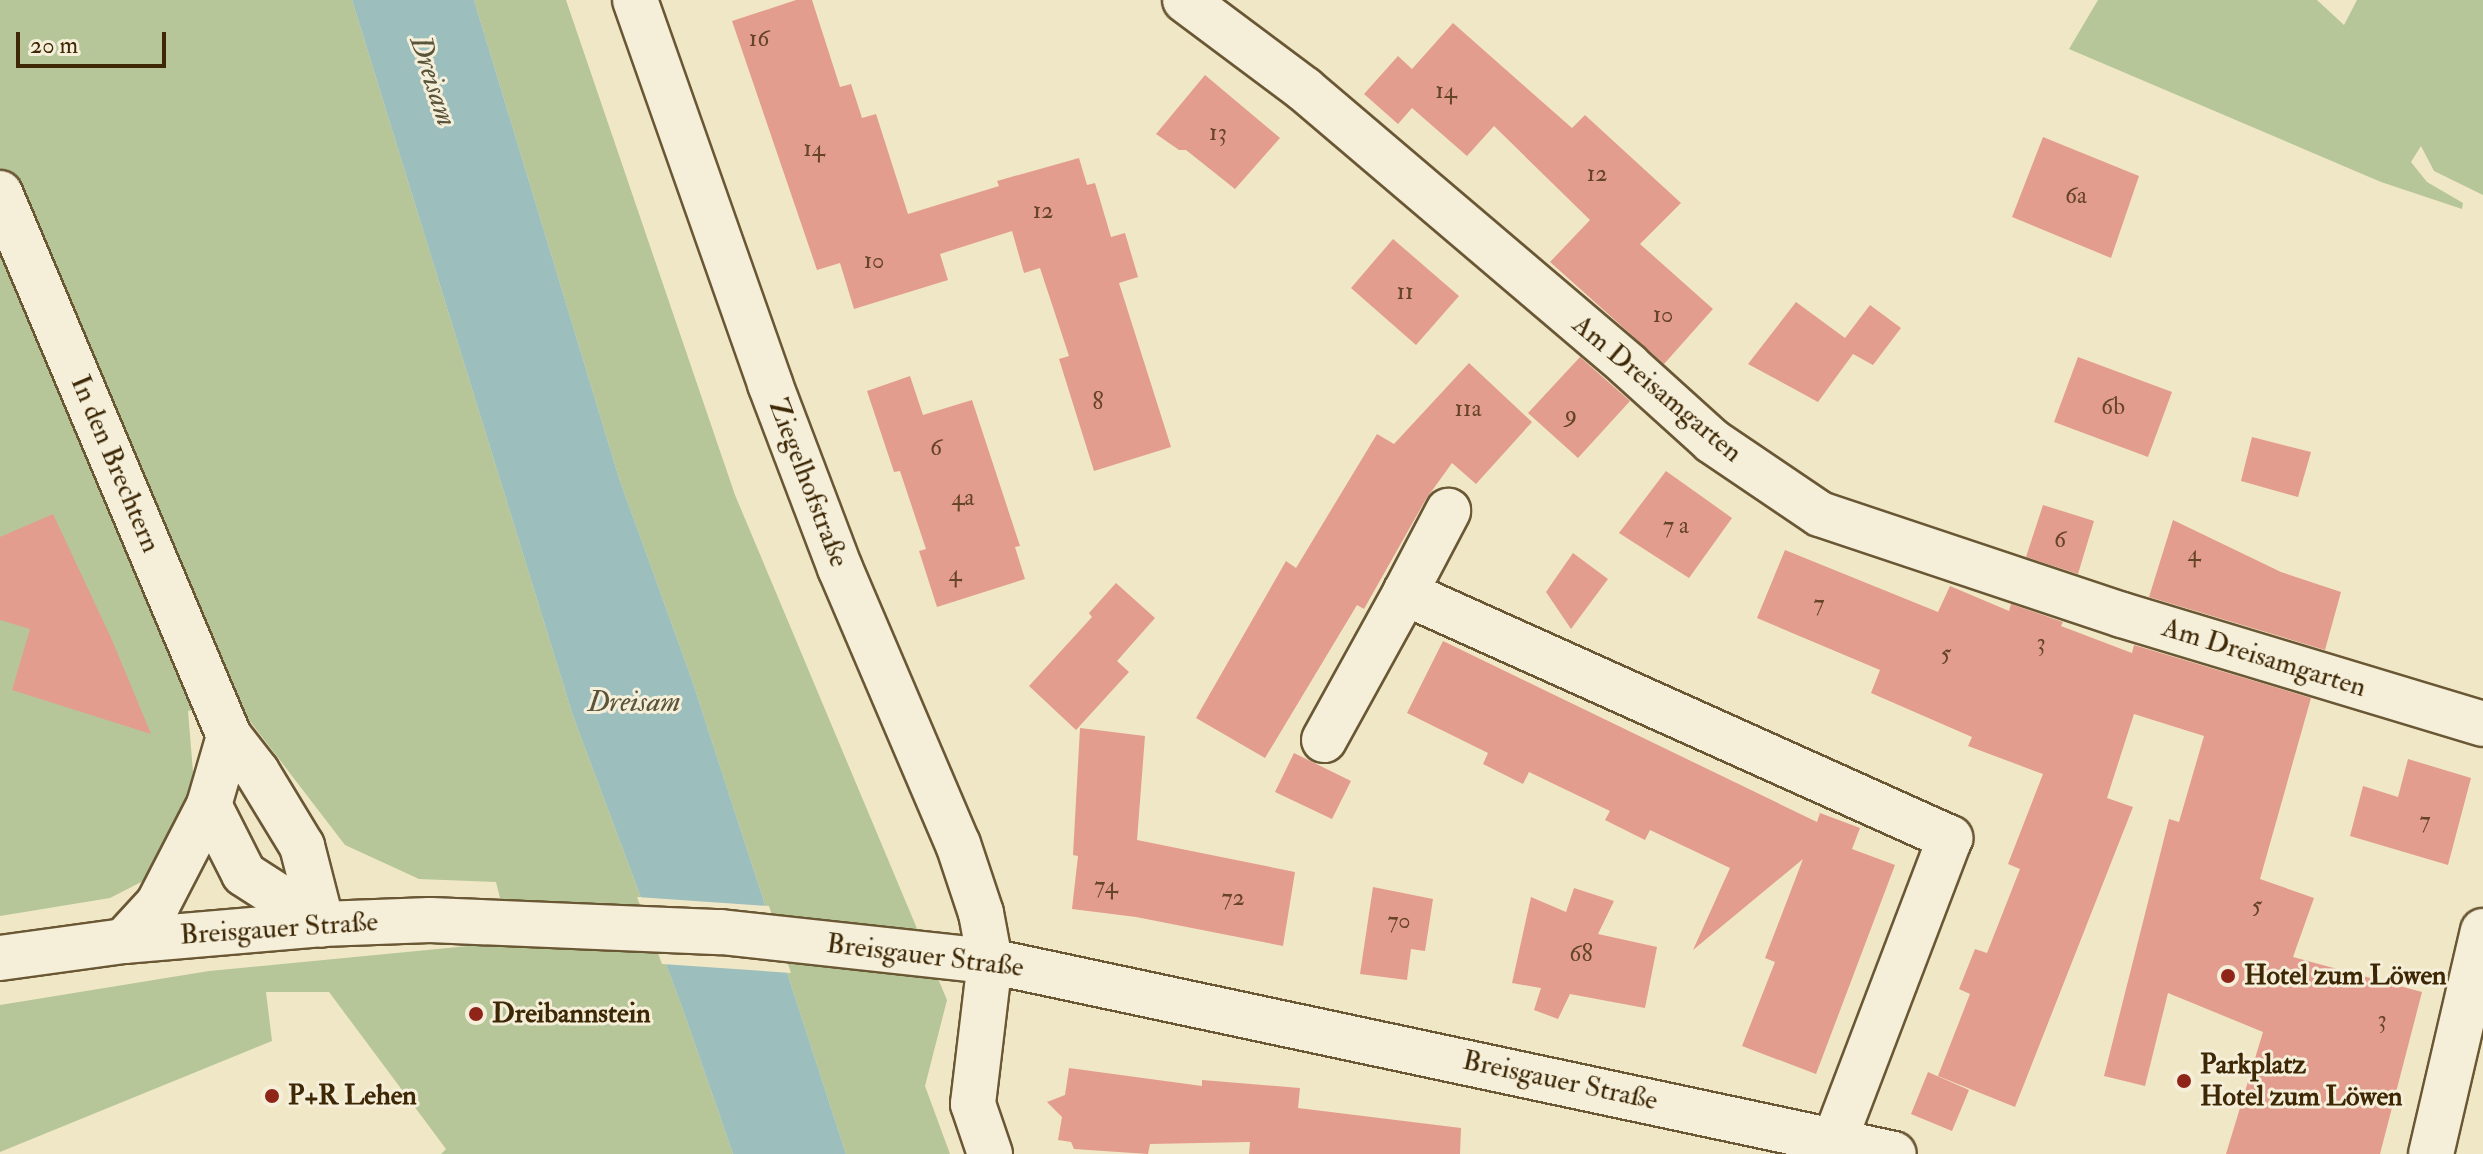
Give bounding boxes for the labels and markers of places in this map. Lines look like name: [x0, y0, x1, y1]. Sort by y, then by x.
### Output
place label: Hotel zum Löwen: [2244, 959, 2447, 993]
marker: Hotel zum Löwen: [2219, 967, 2237, 985]
place label: Dreibannstein: [492, 997, 651, 1031]
marker: Dreibannstein: [467, 1005, 485, 1023]
place label: Parkplatz Hotel zum Löwen: [2200, 1048, 2403, 1114]
marker: Parkplatz Hotel zum Löwen: [2175, 1072, 2193, 1090]
place label: P+R Lehen: [288, 1079, 417, 1113]
marker: P+R Lehen: [263, 1087, 281, 1105]

